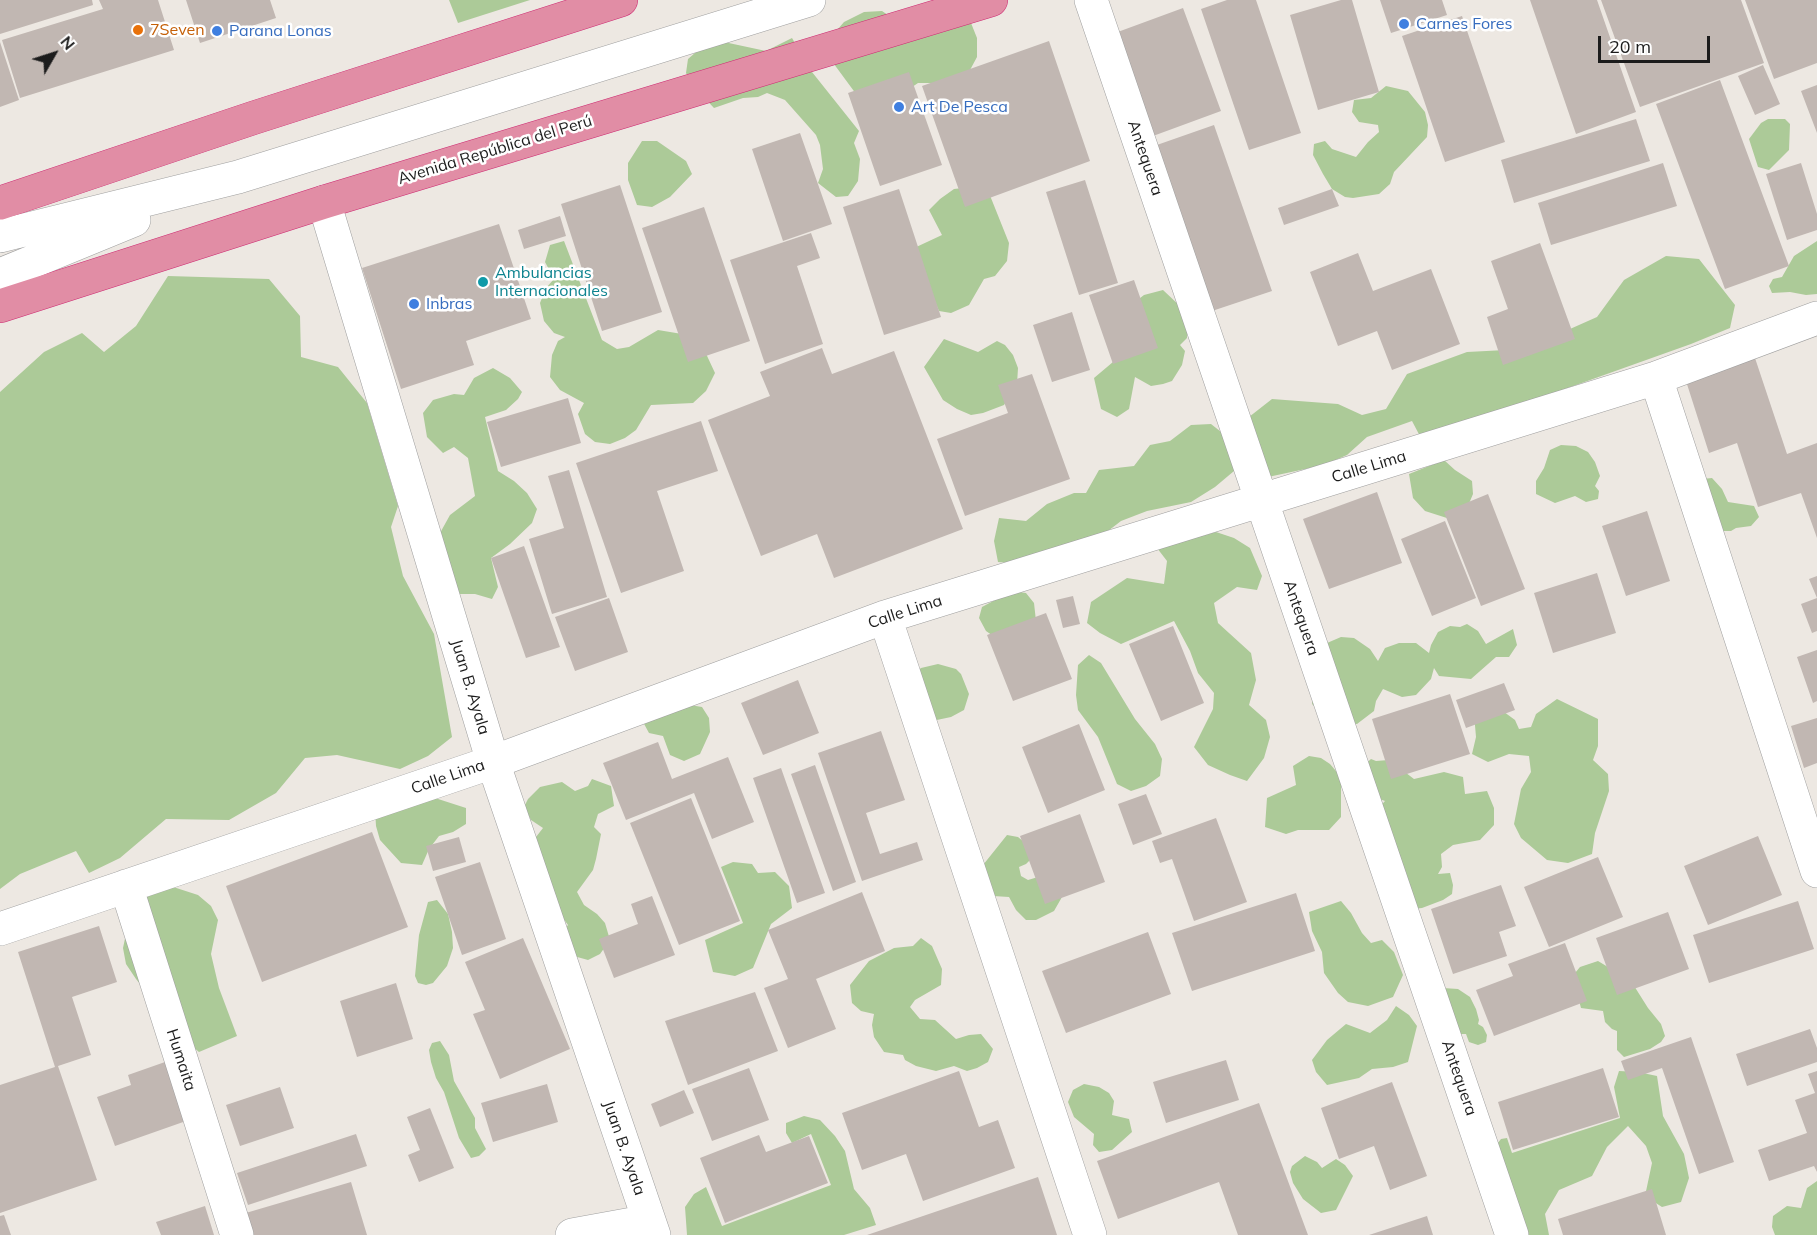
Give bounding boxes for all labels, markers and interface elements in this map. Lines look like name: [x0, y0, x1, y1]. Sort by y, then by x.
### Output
place label: Carnes Fores: [1416, 14, 1512, 34]
marker: Carnes Fores: [1397, 17, 1411, 31]
place label: 7Seven: [150, 20, 205, 40]
place label: Parana Lonas: [229, 21, 332, 41]
marker: 7Seven: [131, 23, 145, 37]
north arrow: [24, 24, 84, 84]
marker: Parana Lonas: [210, 24, 224, 38]
scale bar: [1601, 24, 1714, 62]
text: N: [56, 32, 80, 54]
text: 20 m: [1609, 35, 1651, 58]
place label: Art De Pesca: [911, 97, 1008, 117]
marker: Art De Pesca: [892, 100, 906, 114]
street label: Avenida República del Perú: [395, 111, 595, 189]
street label: Antequera: [1123, 118, 1167, 198]
place label: Ambulancias Internacionales: [495, 263, 608, 301]
marker: Ambulancias Internacionales: [476, 275, 490, 289]
place label: Inbras: [426, 294, 472, 314]
marker: Inbras: [407, 297, 421, 311]
street label: Calle Lima: [1329, 447, 1409, 487]
street label: Antequera: [1279, 578, 1323, 658]
street label: Calle Lima: [865, 591, 945, 633]
street label: Juan B. Ayala: [446, 637, 494, 737]
street label: Calle Lima: [408, 755, 488, 799]
street label: Humaita: [162, 1027, 200, 1093]
street label: Antequera: [1437, 1038, 1481, 1118]
street label: Juan B. Ayala: [599, 1098, 649, 1198]

